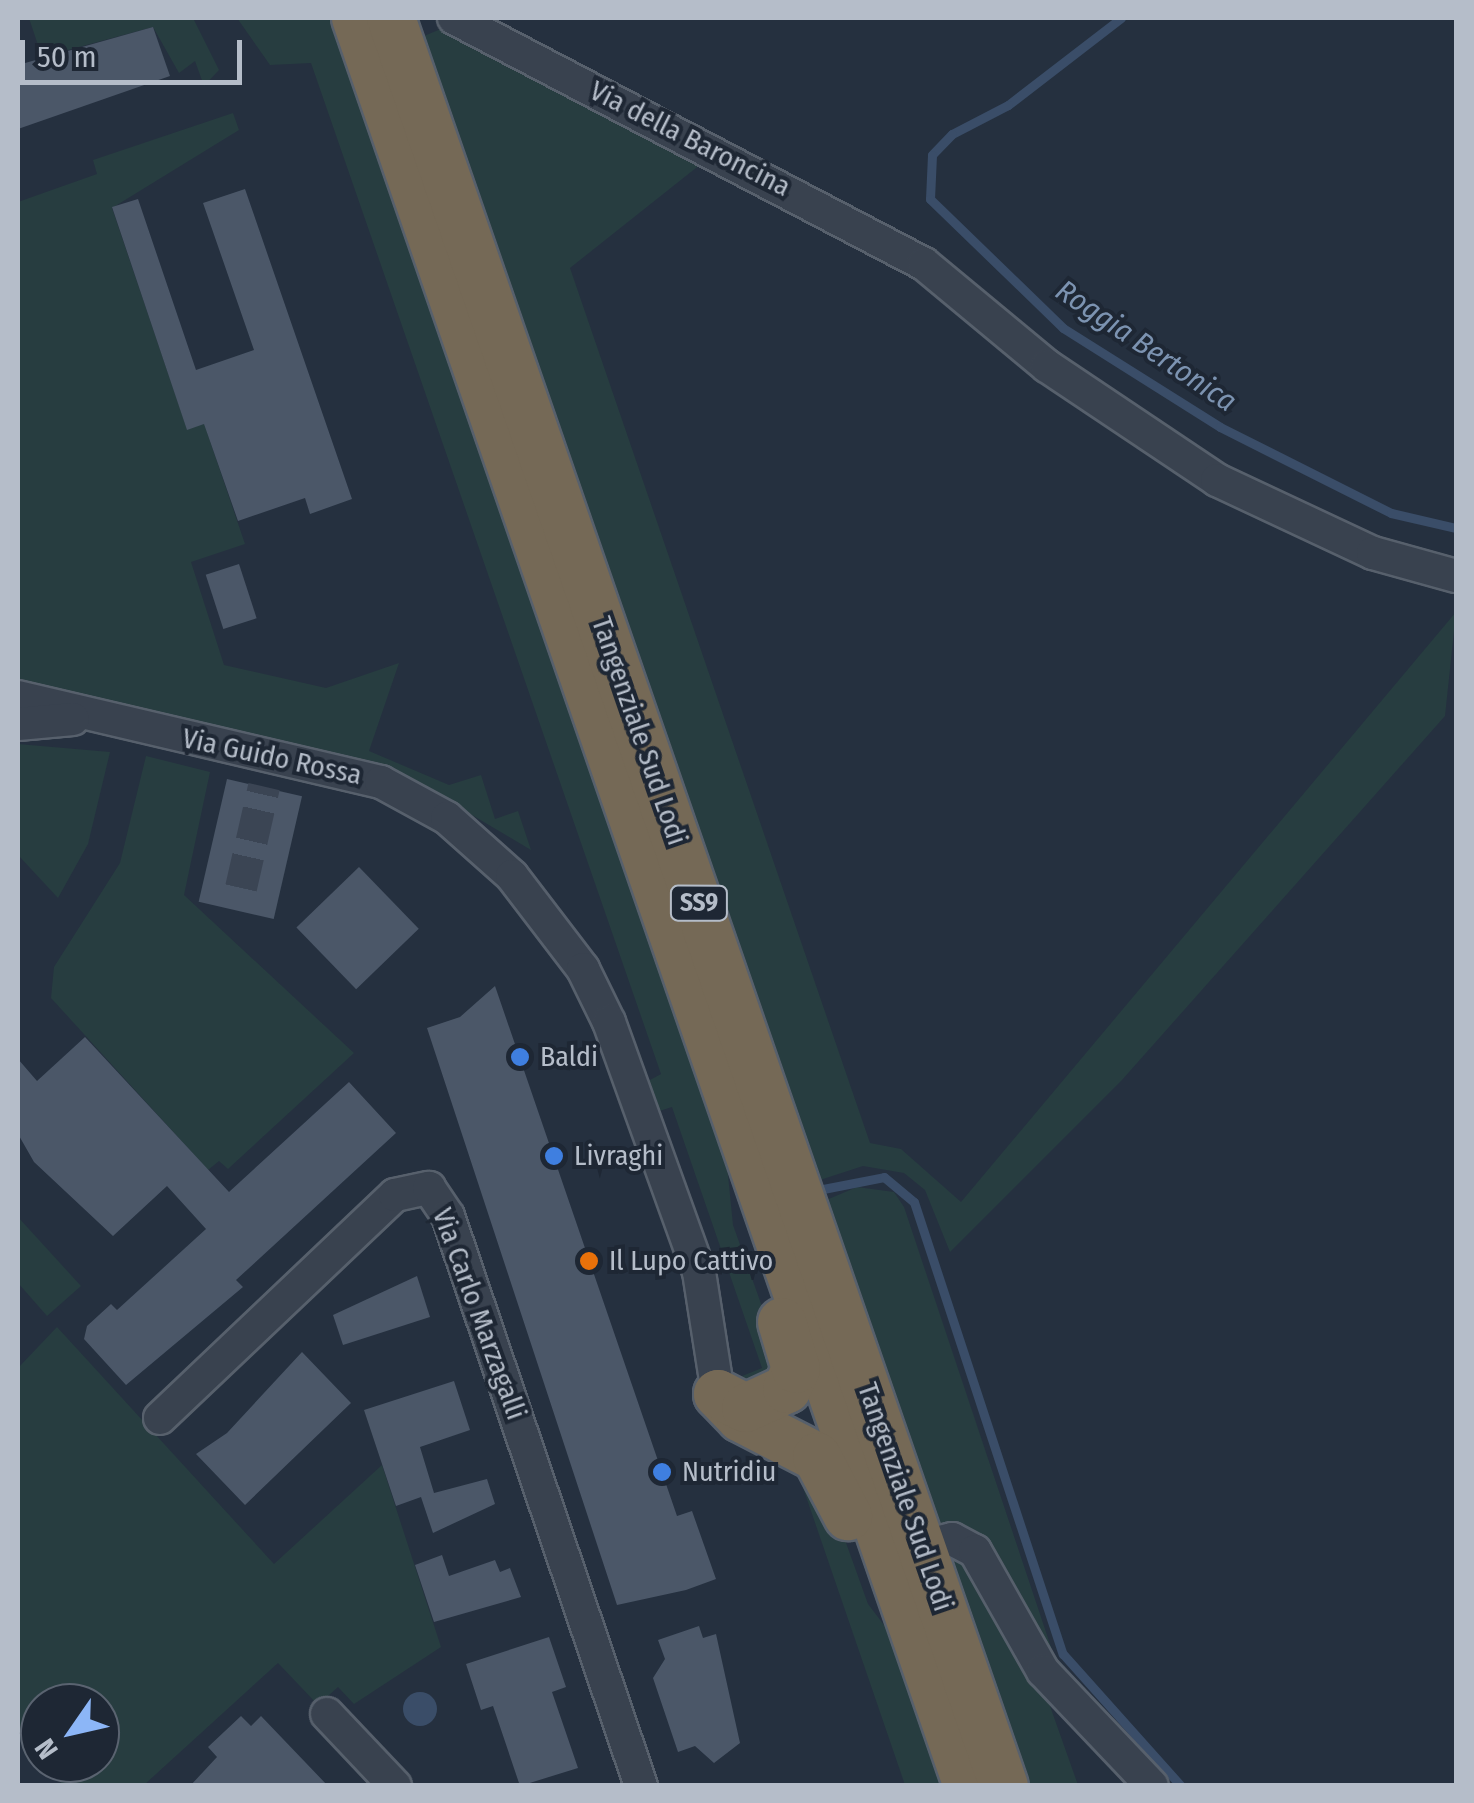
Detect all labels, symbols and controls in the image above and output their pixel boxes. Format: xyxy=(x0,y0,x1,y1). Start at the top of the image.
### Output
scale bar xyxy=(25,20,248,82)
text: 50 m xyxy=(37,39,97,75)
street label: Via della Baroncina xyxy=(584,74,796,204)
water label: Roggia Bertonica xyxy=(1049,272,1243,420)
street label: Tangenziale Sud Lodi xyxy=(584,612,694,850)
street label: Via Guido Rossa xyxy=(179,722,365,792)
road number: SS9 xyxy=(669,883,729,923)
place label: Baldi xyxy=(540,1040,598,1074)
marker: Baldi xyxy=(509,1046,531,1068)
place label: Livraghi xyxy=(574,1139,663,1173)
marker: Livraghi xyxy=(543,1145,565,1167)
street label: Via Carlo Marzagalli xyxy=(425,1204,533,1424)
place label: Il Lupo Cattivo xyxy=(609,1244,773,1278)
marker: Il Lupo Cattivo xyxy=(578,1250,600,1272)
street label: Tangenziale Sud Lodi xyxy=(850,1378,960,1616)
place label: Nutridiu xyxy=(682,1455,776,1489)
marker: Nutridiu xyxy=(651,1461,673,1483)
north arrow xyxy=(20,1683,120,1783)
text: N xyxy=(28,1733,65,1765)

